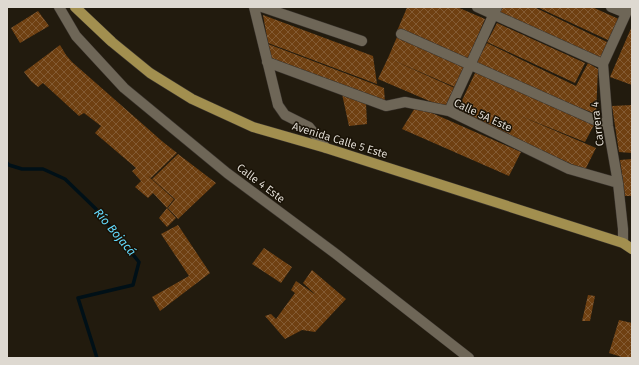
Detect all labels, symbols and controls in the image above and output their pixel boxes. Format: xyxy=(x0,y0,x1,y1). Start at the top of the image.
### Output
street label: Calle 5A Este xyxy=(452,96,514,135)
street label: Carrera 4 xyxy=(588,101,607,147)
street label: Avenida Calle 5 Este xyxy=(291,120,389,161)
street label: Calle 4 Este xyxy=(234,161,287,206)
water label: Río Bojacá xyxy=(91,206,139,259)

